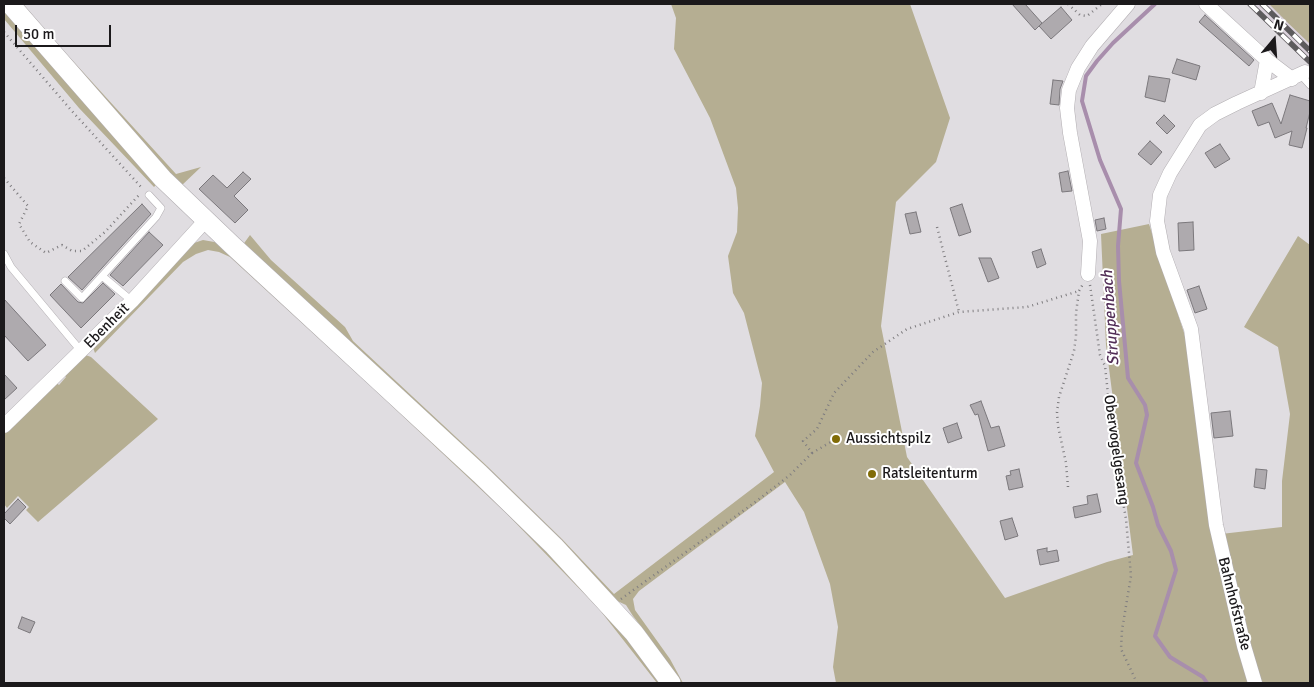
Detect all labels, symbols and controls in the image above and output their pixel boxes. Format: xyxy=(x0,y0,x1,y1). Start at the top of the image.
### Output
scale bar xyxy=(18,15,114,47)
north arrow xyxy=(1249,15,1299,65)
text: N xyxy=(1272,16,1286,35)
text: 50 m xyxy=(23,25,54,43)
water label: Struppenbach xyxy=(1098,270,1124,366)
street label: Ebenheit xyxy=(80,299,134,353)
street label: Obervogelgesang xyxy=(1099,394,1133,506)
place label: Aussichtspilz xyxy=(846,430,931,448)
marker: Aussichtspilz xyxy=(830,433,842,445)
place label: Ratsleitenturm xyxy=(882,465,978,483)
marker: Ratsleitenturm xyxy=(866,468,878,480)
street label: Bahnhofstraße xyxy=(1214,555,1254,653)

